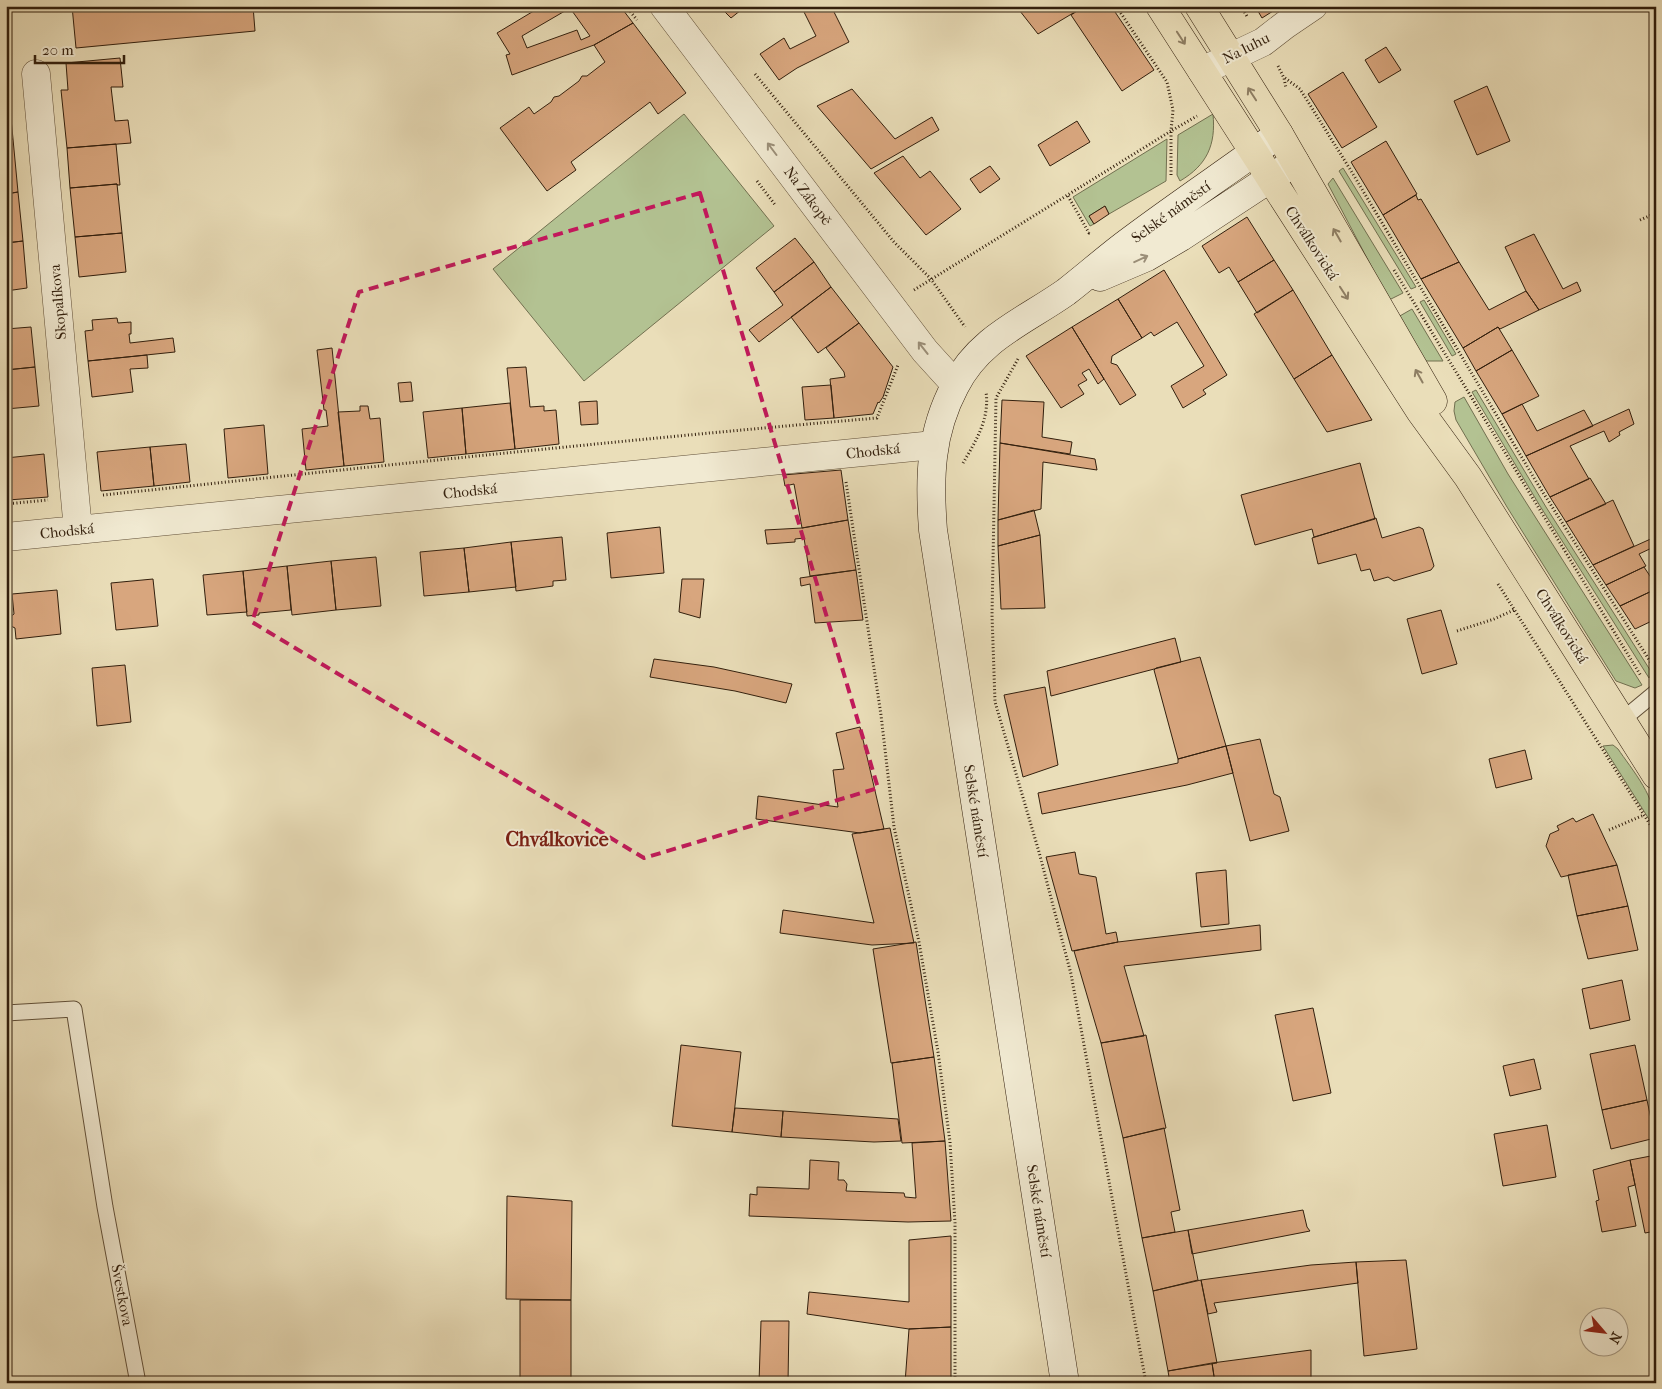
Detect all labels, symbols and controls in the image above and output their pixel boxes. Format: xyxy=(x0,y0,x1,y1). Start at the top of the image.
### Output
street label: Na luhu xyxy=(1219,28,1273,67)
one-way arrow xyxy=(1176,31,1186,45)
scale bar xyxy=(35,32,124,64)
text: 20 m xyxy=(42,41,74,59)
one-way arrow xyxy=(1247,87,1257,101)
one-way arrow xyxy=(767,142,777,156)
street label: Na Zákopě xyxy=(780,163,836,229)
street label: Selské náměstí xyxy=(1128,177,1215,247)
street label: Chválkovická xyxy=(1281,203,1343,284)
one-way arrow xyxy=(1332,229,1342,243)
one-way arrow xyxy=(1133,253,1148,263)
street label: Skopalíkova xyxy=(46,263,70,340)
one-way arrow xyxy=(1339,286,1349,300)
one-way arrow xyxy=(918,341,928,355)
one-way arrow xyxy=(1414,368,1424,383)
street label: Chodská xyxy=(845,439,902,463)
street label: Chodská xyxy=(442,479,499,503)
street label: Chodská xyxy=(39,519,96,543)
street label: Chválkovická xyxy=(1532,585,1593,668)
street label: Selské náměstí xyxy=(960,763,992,859)
district label: Chválkovice xyxy=(505,828,609,851)
street label: Selské náměstí xyxy=(1023,1163,1055,1259)
street label: Švestkova xyxy=(107,1263,137,1328)
north arrow xyxy=(1580,1306,1630,1356)
text: N xyxy=(1605,1329,1625,1347)

